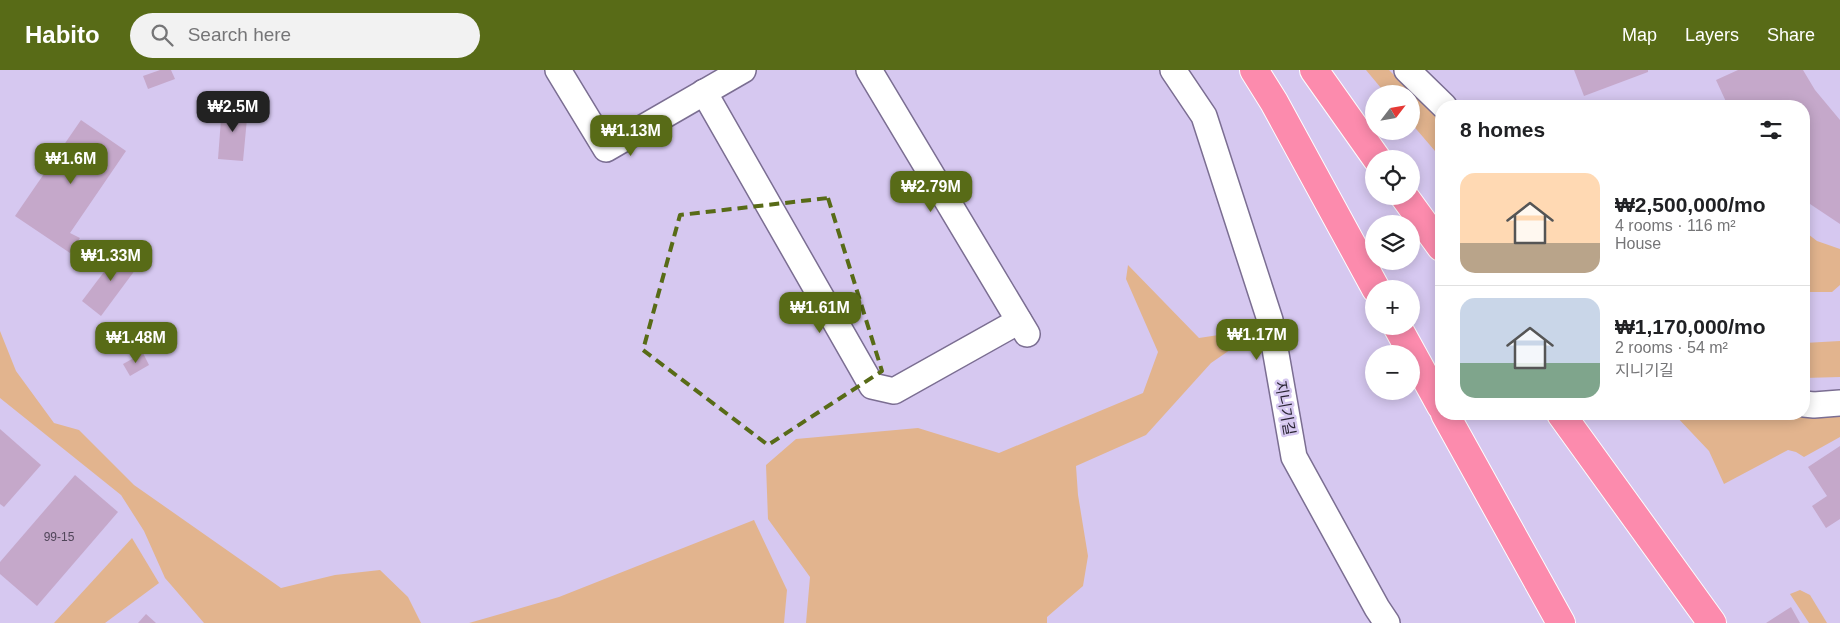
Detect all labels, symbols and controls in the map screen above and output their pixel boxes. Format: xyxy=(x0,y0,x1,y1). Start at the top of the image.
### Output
search box xyxy=(130,13,480,58)
text: Habito xyxy=(25,21,100,48)
icon: search xyxy=(148,21,176,49)
text: Search here xyxy=(188,24,291,45)
text: Map xyxy=(1622,25,1657,45)
text: Layers xyxy=(1685,25,1739,45)
text: Share xyxy=(1767,25,1815,45)
north arrow xyxy=(1365,85,1420,140)
map controls xyxy=(1365,85,1420,400)
pin: ₩2.5M xyxy=(198,90,268,133)
text: ₩2.5M xyxy=(208,98,258,115)
pin: ₩1.13M xyxy=(590,114,672,157)
icon: filters xyxy=(1757,116,1785,144)
text: 8 homes xyxy=(1460,118,1545,141)
text: ₩1.13M xyxy=(601,122,661,139)
pin: ₩1.6M xyxy=(36,142,106,185)
text: ₩1.6M xyxy=(46,150,96,167)
button: locate xyxy=(1365,150,1420,205)
pin: ₩2.79M xyxy=(890,170,972,213)
text: ₩2.79M xyxy=(901,178,961,195)
icon: home xyxy=(1500,193,1560,253)
text: ₩2,500,000/mo xyxy=(1615,193,1766,216)
button: layers xyxy=(1365,215,1420,270)
text: 4 rooms · 116 m² xyxy=(1615,217,1736,234)
text: House xyxy=(1615,235,1661,252)
pin: ₩1.33M xyxy=(70,240,152,282)
text: ₩1.33M xyxy=(81,247,141,264)
button: + xyxy=(1365,280,1420,335)
pin: ₩1.61M xyxy=(779,292,861,334)
text: ₩1.61M xyxy=(790,299,850,316)
text: ₩1,170,000/mo xyxy=(1615,315,1766,338)
pin: ₩1.17M xyxy=(1216,318,1298,361)
icon: home xyxy=(1500,318,1560,378)
pin: ₩1.48M xyxy=(95,322,177,364)
text: ₩1.17M xyxy=(1227,326,1287,343)
text: ₩1.48M xyxy=(106,329,166,346)
text: 2 rooms · 54 m² xyxy=(1615,339,1728,356)
button: − xyxy=(1365,345,1420,400)
text: 지니기길 xyxy=(1615,362,1674,379)
street label: 지니기길 xyxy=(1272,379,1299,437)
house number: 99-15 xyxy=(44,530,75,544)

